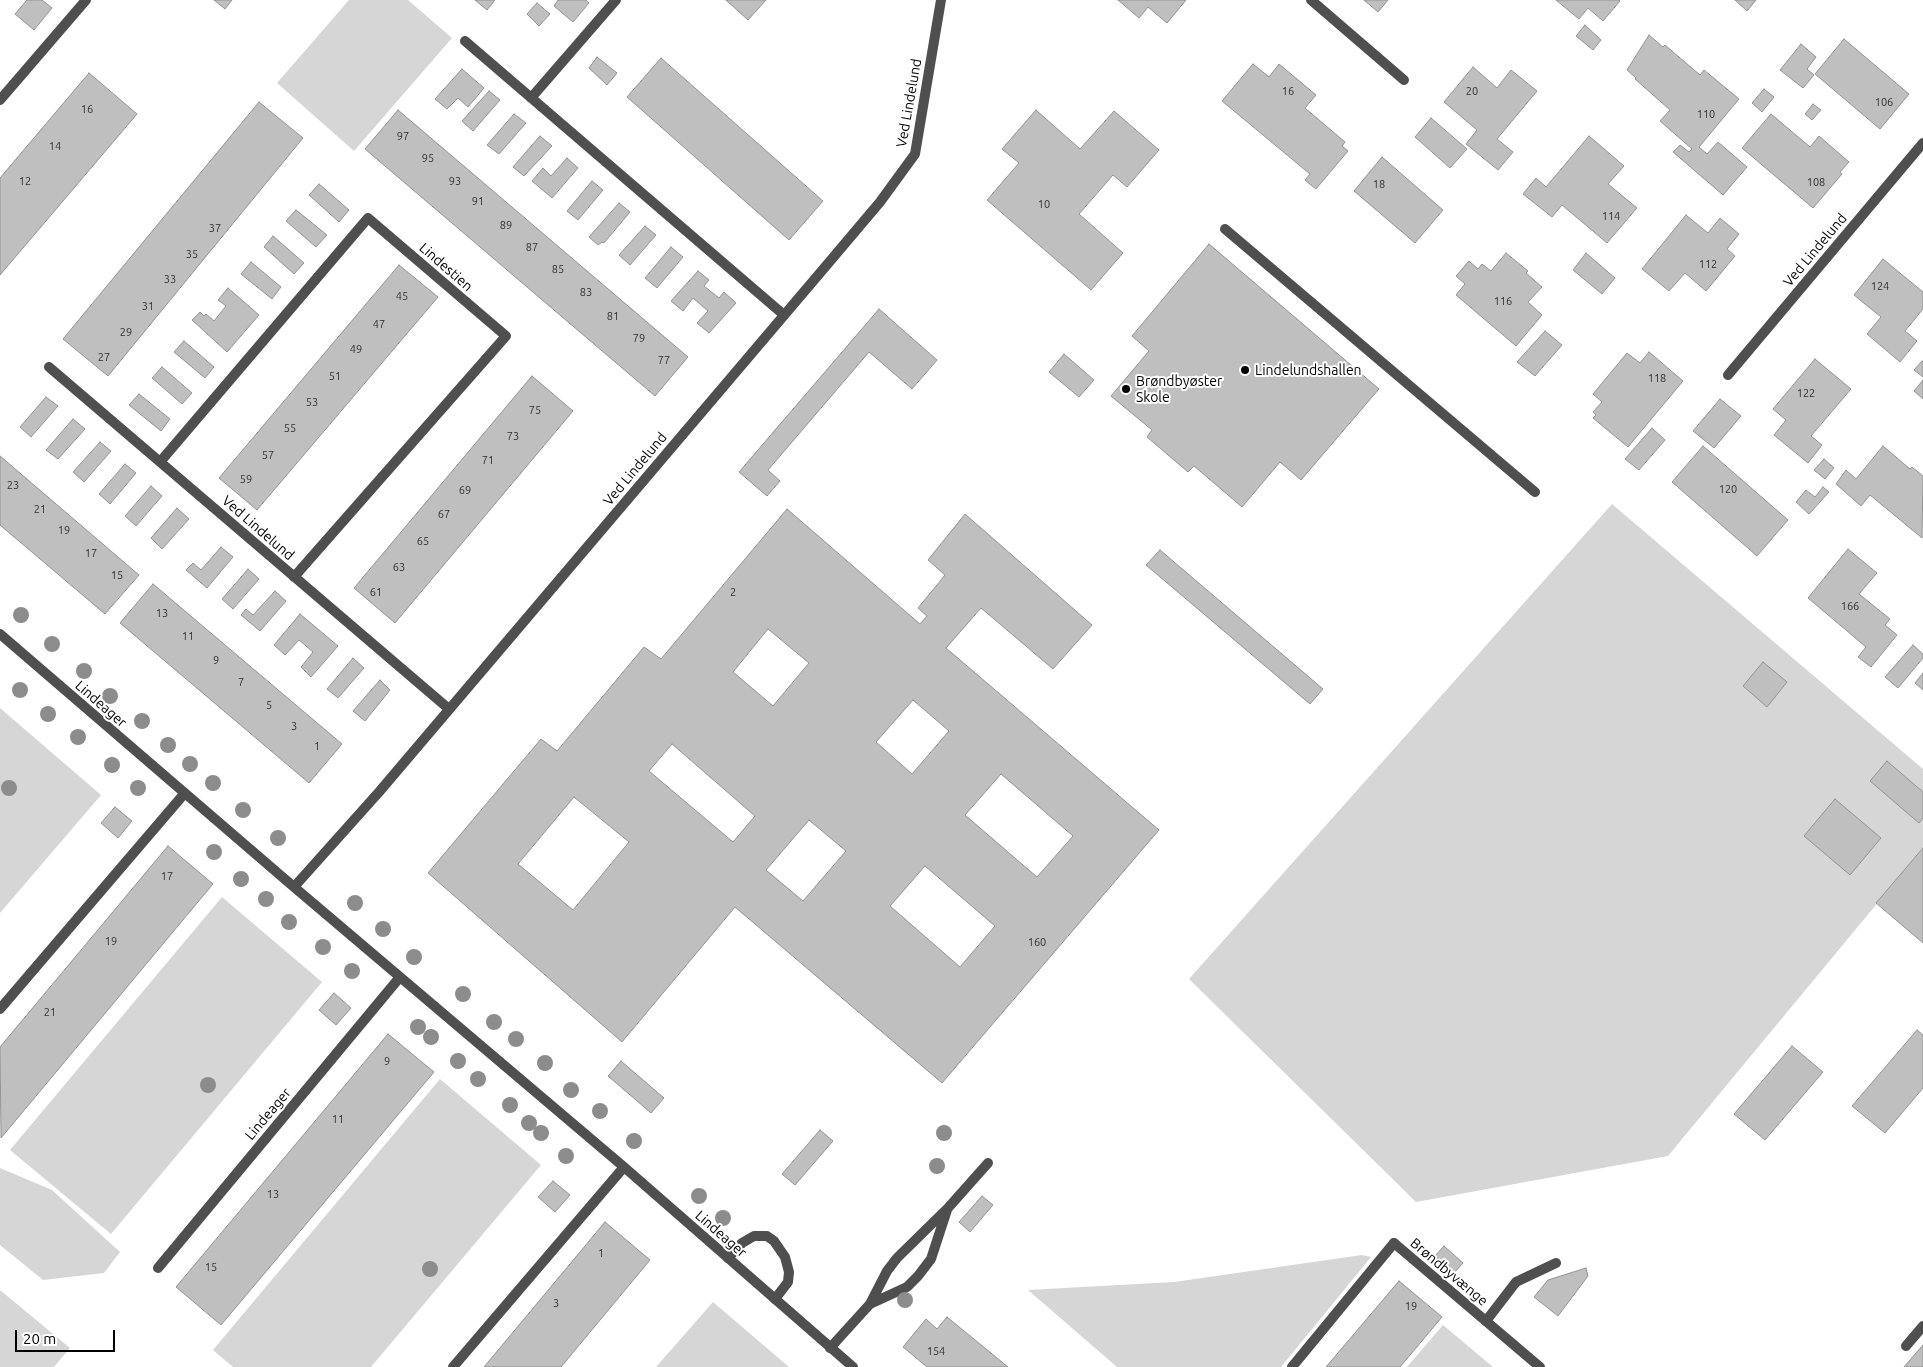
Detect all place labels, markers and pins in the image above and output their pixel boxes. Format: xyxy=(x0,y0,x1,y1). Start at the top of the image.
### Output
place label: Lindelundshallen xyxy=(1255,362,1362,378)
marker: Lindelundshallen xyxy=(1239,364,1251,376)
place label: Brøndbyøster Skole xyxy=(1136,373,1222,406)
marker: Brøndbyøster Skole xyxy=(1120,383,1132,395)

